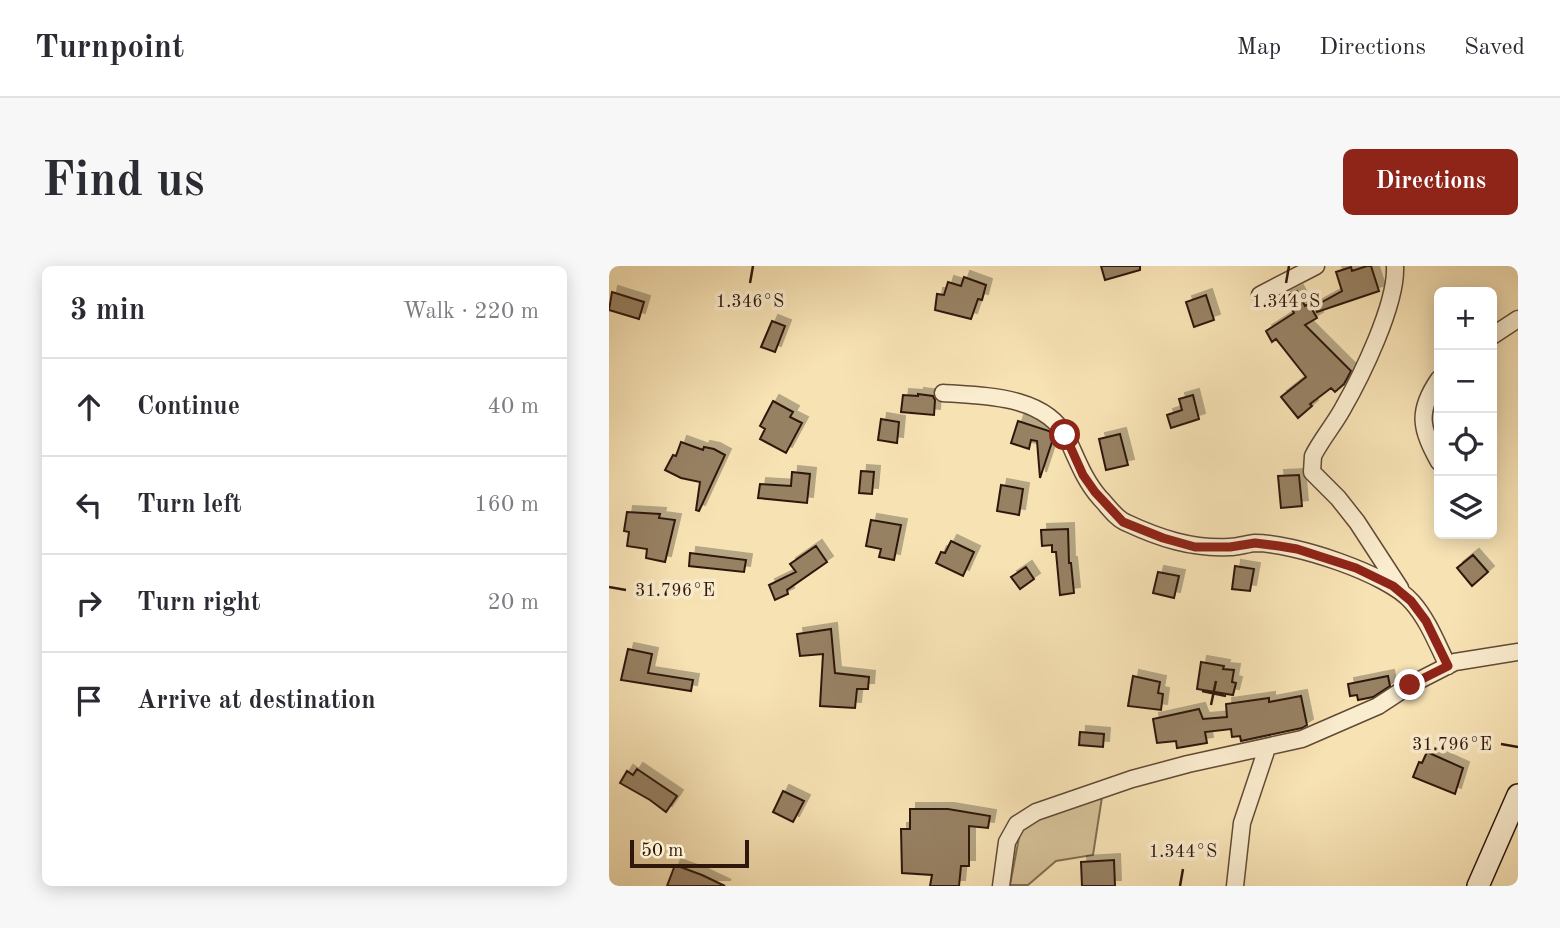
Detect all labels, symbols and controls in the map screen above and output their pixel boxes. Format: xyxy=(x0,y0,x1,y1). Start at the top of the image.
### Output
text: Turnpoint xyxy=(35,32,184,65)
text: Map xyxy=(1237,36,1281,60)
text: Directions xyxy=(1319,36,1426,60)
text: Saved xyxy=(1464,36,1525,60)
button: Directions xyxy=(1343,149,1518,215)
text: Find us xyxy=(42,158,205,207)
map controls xyxy=(1434,287,1497,539)
button: + xyxy=(1434,287,1497,350)
text: 1.346°S xyxy=(716,293,784,311)
text: 1.344°S xyxy=(1252,293,1320,311)
text: 3 min xyxy=(70,296,145,326)
text: Walk · 220 m xyxy=(403,300,539,323)
button: − xyxy=(1434,350,1497,413)
icon: ahead xyxy=(70,388,108,426)
text: Continue xyxy=(137,394,240,420)
text: 40 m xyxy=(488,395,539,418)
button: locate xyxy=(1434,413,1497,476)
route start xyxy=(1049,419,1080,450)
button: layers xyxy=(1434,476,1497,539)
icon: left xyxy=(70,486,108,524)
text: Turn left xyxy=(137,492,242,518)
text: 160 m xyxy=(474,493,539,516)
text: 31.796°E xyxy=(635,582,715,600)
icon: right xyxy=(70,584,108,622)
text: Turn right xyxy=(137,590,260,616)
text: 20 m xyxy=(488,591,539,614)
route end xyxy=(1394,669,1425,700)
icon: arrive xyxy=(70,682,108,720)
text: Arrive at destination xyxy=(137,688,376,714)
text: 31.796°E xyxy=(1412,736,1492,754)
scale bar xyxy=(630,837,749,869)
text: 50 m xyxy=(641,842,683,861)
text: 1.344°S xyxy=(1149,843,1217,861)

